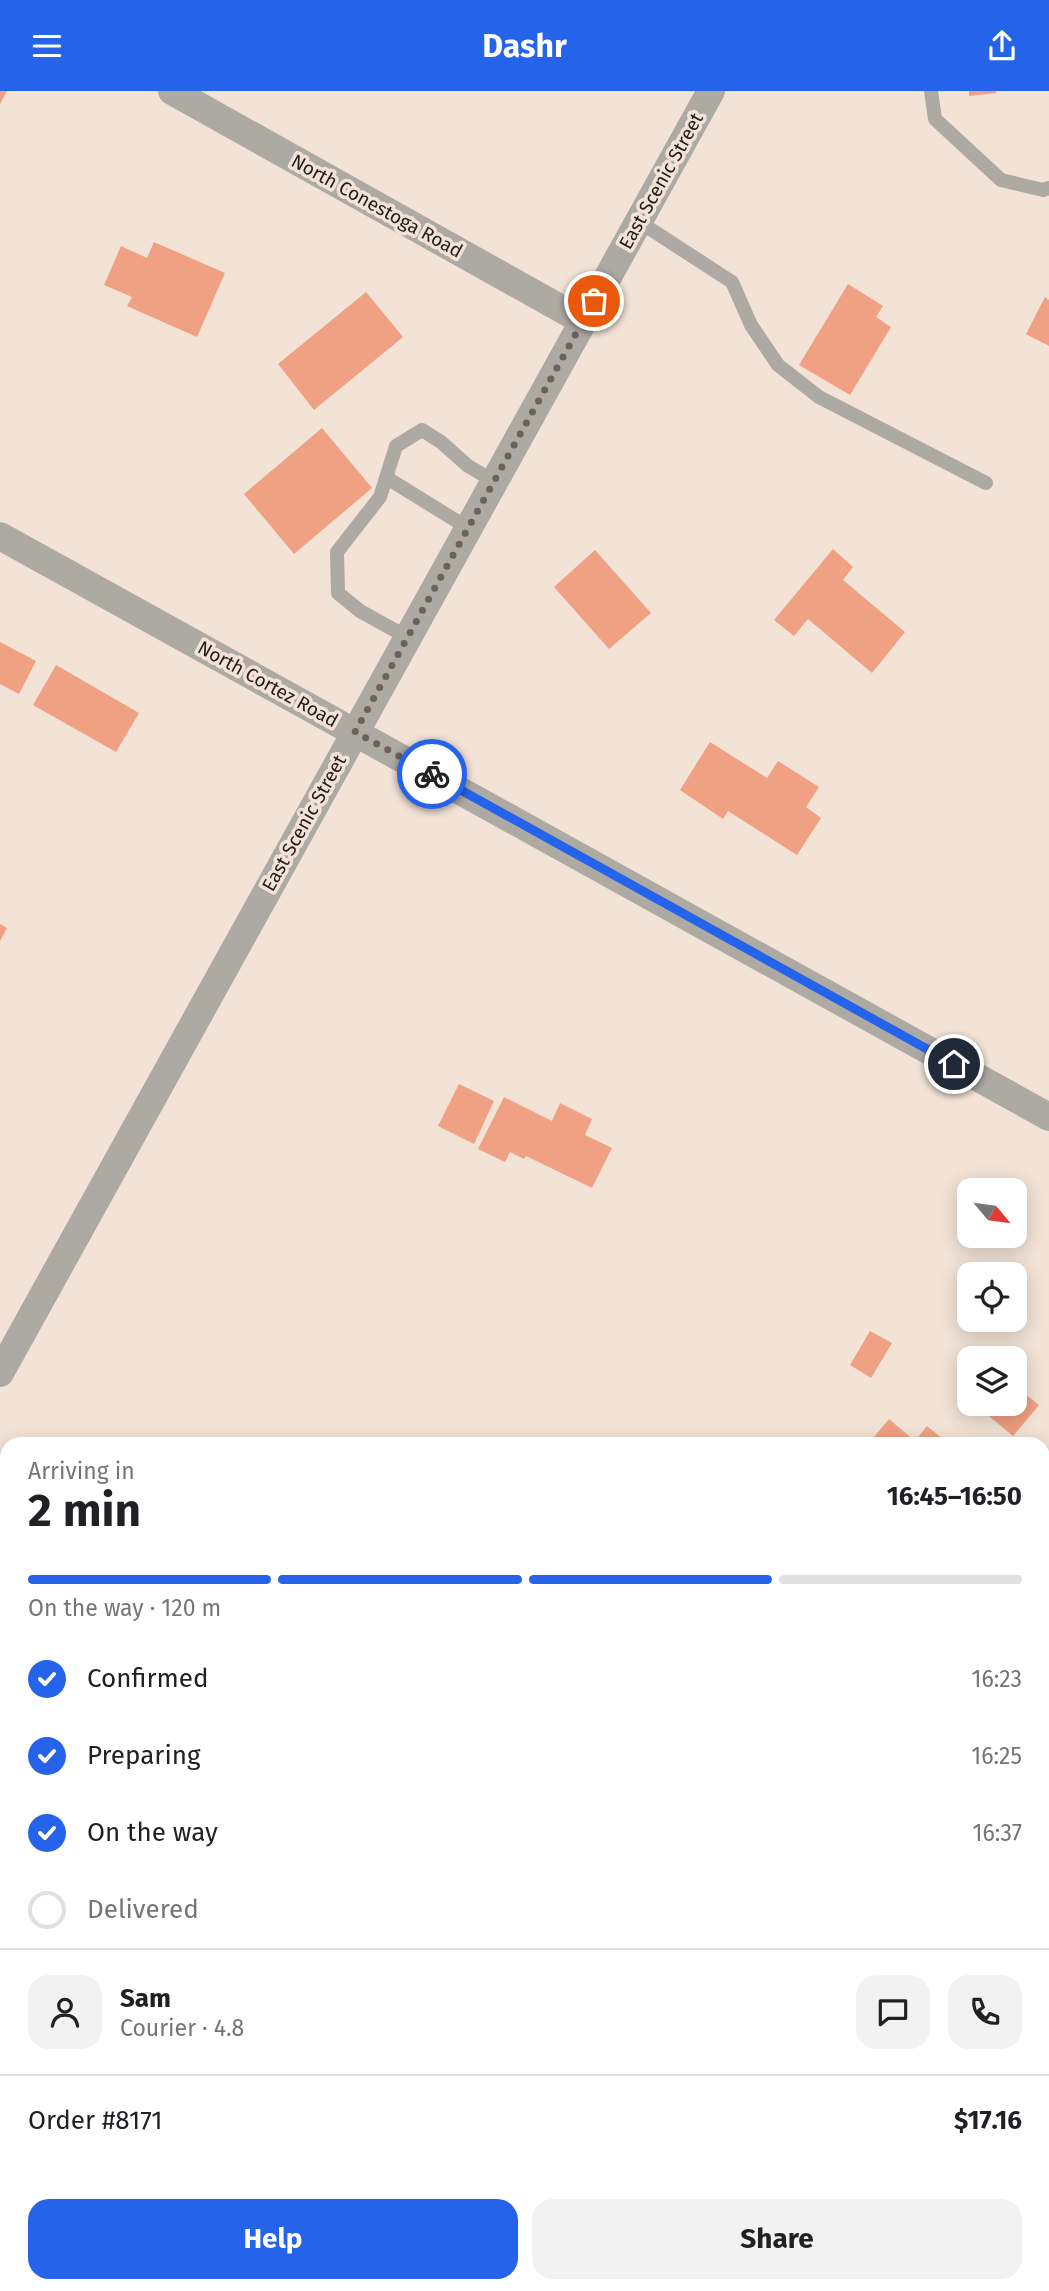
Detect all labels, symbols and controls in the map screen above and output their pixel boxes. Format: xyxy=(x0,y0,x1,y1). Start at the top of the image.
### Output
icon: menu xyxy=(28,27,66,65)
text: Dashr xyxy=(482,27,567,65)
icon: share xyxy=(983,27,1021,65)
street label: East Scenic Street xyxy=(614,109,708,253)
street label: North Conestoga Road xyxy=(287,149,467,263)
pin xyxy=(564,271,624,331)
icon: bag xyxy=(575,282,613,320)
street label: North Cortez Road xyxy=(194,636,342,732)
courier xyxy=(397,739,467,809)
street label: East Scenic Street xyxy=(257,751,351,895)
icon: bike xyxy=(413,755,451,793)
pin xyxy=(924,1034,984,1094)
icon: home xyxy=(935,1045,973,1083)
north arrow xyxy=(957,1178,1027,1248)
map controls xyxy=(957,1178,1027,1416)
button: locate xyxy=(957,1262,1027,1332)
button: layers xyxy=(957,1346,1027,1416)
text: Arriving in xyxy=(28,1457,135,1485)
text: 16:45–16:50 xyxy=(887,1481,1022,1512)
text: 2 min xyxy=(28,1483,141,1538)
text: On the way · 120 m xyxy=(28,1594,221,1622)
icon: check xyxy=(28,1660,66,1698)
text: Confirmed xyxy=(87,1663,208,1694)
text: 16:23 xyxy=(972,1665,1022,1693)
icon: check xyxy=(28,1737,66,1775)
text: Preparing xyxy=(87,1740,200,1771)
text: 16:25 xyxy=(971,1742,1022,1770)
icon: check xyxy=(28,1814,66,1852)
text: On the way xyxy=(87,1817,218,1848)
text: 16:37 xyxy=(972,1819,1022,1847)
text: Delivered xyxy=(87,1894,199,1925)
button: person xyxy=(28,1975,102,2049)
button: chat xyxy=(856,1975,930,2049)
button: phone xyxy=(948,1975,1022,2049)
text: Sam xyxy=(120,1983,171,2014)
text: Courier · 4.8 xyxy=(120,2014,244,2042)
text: Order #8171 xyxy=(28,2105,163,2136)
text: $17.16 xyxy=(954,2105,1022,2136)
button: Help xyxy=(28,2199,518,2279)
button: Share xyxy=(532,2199,1022,2279)

